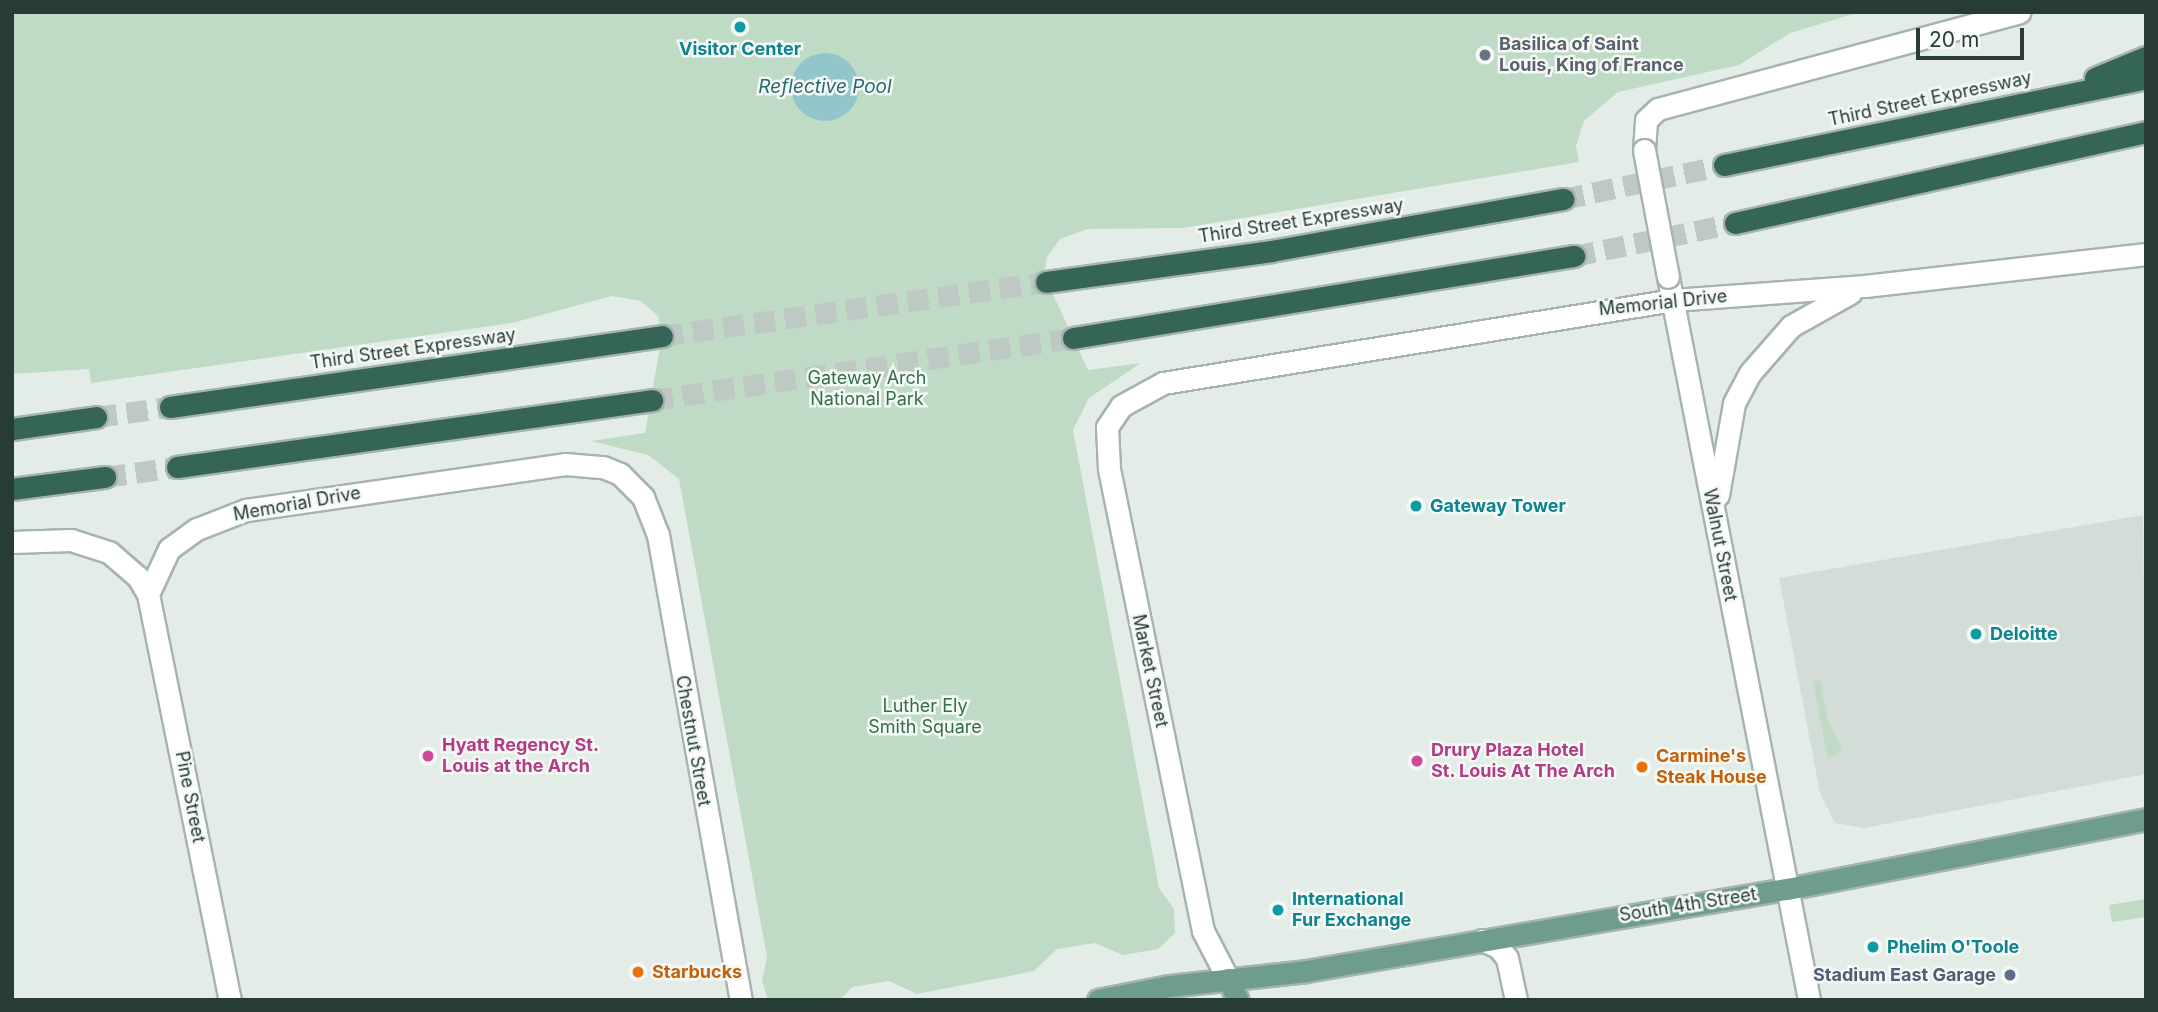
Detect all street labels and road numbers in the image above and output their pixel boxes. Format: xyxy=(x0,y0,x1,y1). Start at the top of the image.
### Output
street label: Third Street Expressway xyxy=(1826,67,2034,131)
street label: Third Street Expressway xyxy=(1197,194,1405,248)
street label: Memorial Drive xyxy=(1598,286,1728,320)
street label: Third Street Expressway xyxy=(309,324,517,374)
street label: Memorial Drive xyxy=(232,482,362,526)
street label: Walnut Street xyxy=(1698,487,1742,603)
street label: Market Street xyxy=(1127,612,1173,730)
street label: Chestnut Street xyxy=(671,674,715,808)
street label: Pine Street xyxy=(171,749,209,845)
street label: South 4th Street xyxy=(1618,883,1758,927)

